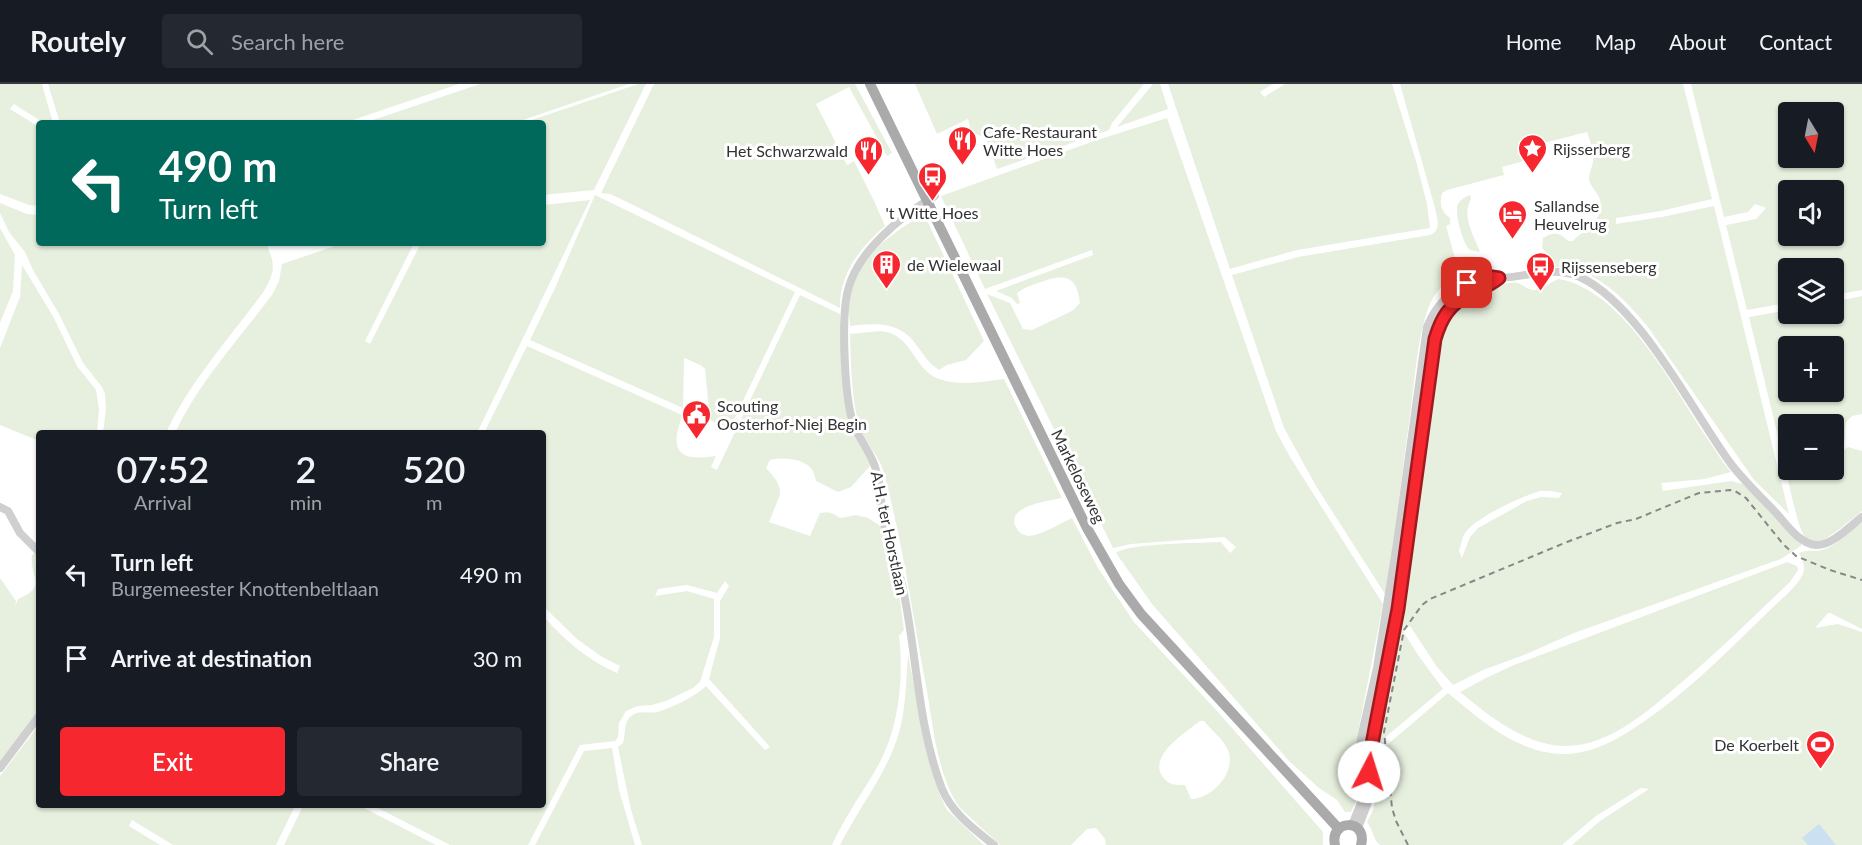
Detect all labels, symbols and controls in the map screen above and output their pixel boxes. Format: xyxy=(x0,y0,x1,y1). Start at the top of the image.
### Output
search box xyxy=(162,14,582,68)
text: Routely xyxy=(30,24,126,58)
icon: search xyxy=(183,25,216,58)
text: Search here xyxy=(231,28,344,55)
text: Home xyxy=(1506,29,1562,54)
text: Map xyxy=(1595,29,1636,54)
text: About xyxy=(1669,29,1726,54)
text: Contact xyxy=(1759,29,1832,54)
north arrow xyxy=(1778,102,1844,168)
map controls xyxy=(1778,102,1844,480)
place label: Cafe-Restaurant Witte Hoes xyxy=(983,122,1097,159)
restaurant icon: Cafe-Restaurant Witte Hoes xyxy=(946,124,978,166)
place icon: Rijsserberg xyxy=(1516,132,1548,174)
restaurant icon: Het Schwarzwald xyxy=(853,134,885,176)
place label: Rijsserberg xyxy=(1553,139,1630,158)
text: 490 m xyxy=(159,141,277,191)
place label: Het Schwarzwald xyxy=(726,141,848,160)
icon: left xyxy=(60,144,138,222)
bus stop icon: 't Witte Hoes xyxy=(916,160,948,202)
button: sound xyxy=(1778,180,1844,246)
text: Turn left xyxy=(159,192,258,225)
place label: Sallandse Heuvelrug xyxy=(1534,196,1607,233)
hotel icon: Sallandse Heuvelrug xyxy=(1497,198,1529,240)
place label: 't Witte Hoes xyxy=(885,203,979,222)
building icon: de Wielewaal xyxy=(870,248,902,290)
bus stop icon: Rijssenseberg xyxy=(1524,250,1556,292)
place label: de Wielewaal xyxy=(907,255,1001,274)
pin xyxy=(1441,257,1492,308)
place label: Rijssenseberg xyxy=(1561,257,1657,276)
button: layers xyxy=(1778,258,1844,324)
icon: arrive xyxy=(1450,266,1483,299)
button: + xyxy=(1778,336,1844,402)
place label: Scouting Oosterhof-Niej Begin xyxy=(717,396,867,433)
public building icon: Scouting Oosterhof-Niej Begin xyxy=(680,398,712,440)
button: − xyxy=(1778,414,1844,480)
street label: Markeloseweg xyxy=(1048,426,1110,526)
text: 07:52 xyxy=(117,447,209,491)
text: 2 xyxy=(296,447,316,491)
text: 520 xyxy=(403,447,465,491)
street label: A.H. ter Horstlaan xyxy=(868,469,912,597)
text: Arrival xyxy=(134,490,192,514)
text: min xyxy=(290,490,322,514)
text: m xyxy=(426,490,442,514)
text: Turn left xyxy=(111,549,193,576)
icon: left xyxy=(60,558,93,591)
text: 490 m xyxy=(460,561,522,588)
text: Burgemeester Knottenbeltlaan xyxy=(111,576,379,600)
icon: arrive xyxy=(60,642,93,675)
text: Arrive at destination xyxy=(111,645,312,672)
text: 30 m xyxy=(473,645,522,672)
button: Exit xyxy=(60,727,285,796)
button: Share xyxy=(297,727,522,796)
sports icon: De Koerbelt xyxy=(1804,728,1836,770)
place label: De Koerbelt xyxy=(1714,735,1799,754)
position arrow xyxy=(1337,740,1401,804)

